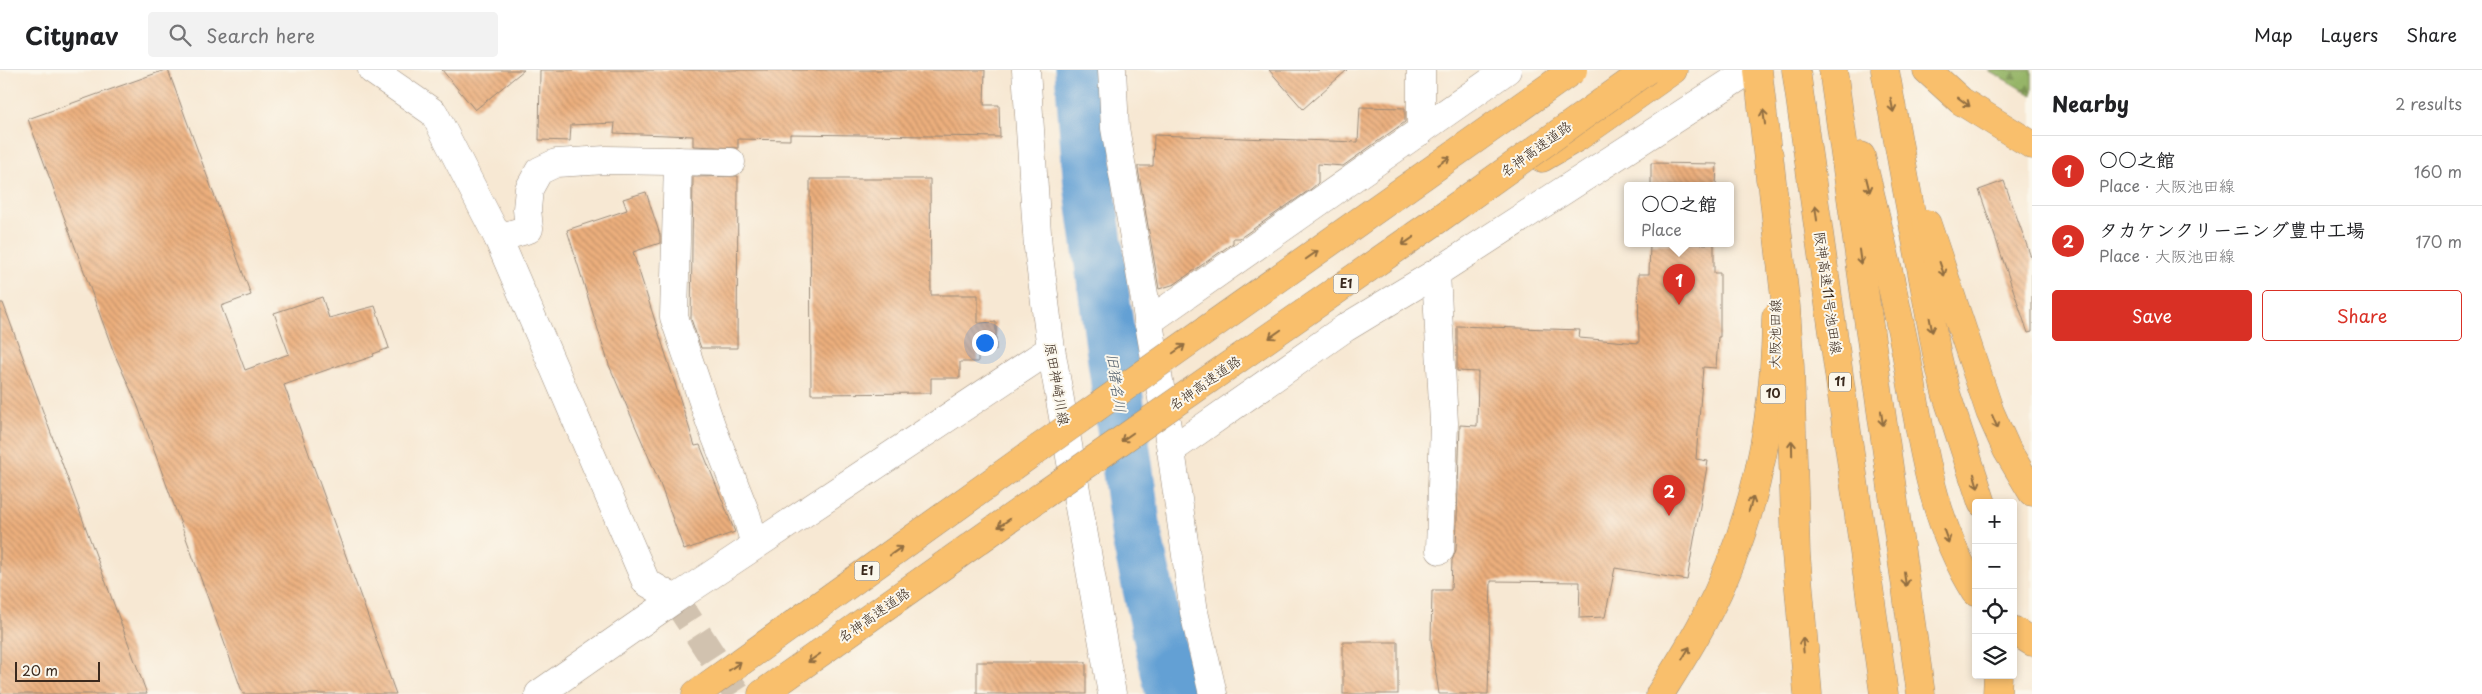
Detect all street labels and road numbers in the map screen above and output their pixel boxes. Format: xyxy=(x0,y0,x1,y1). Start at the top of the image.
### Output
street label: 名神高速道路 xyxy=(1496,115,1576,182)
street label: 阪神高速11号池田線 xyxy=(1809,230,1848,356)
road number: E1 xyxy=(1334,274,1358,293)
street label: 大阪池田線 xyxy=(1763,299,1786,369)
street label: 原田神崎川線 xyxy=(1040,341,1075,427)
street label: 名神高速道路 xyxy=(1164,350,1245,415)
road number: 11 xyxy=(1829,372,1851,392)
road number: 10 xyxy=(1760,384,1786,404)
road number: E1 xyxy=(854,562,880,581)
street label: 名神高速道路 xyxy=(833,582,914,647)

